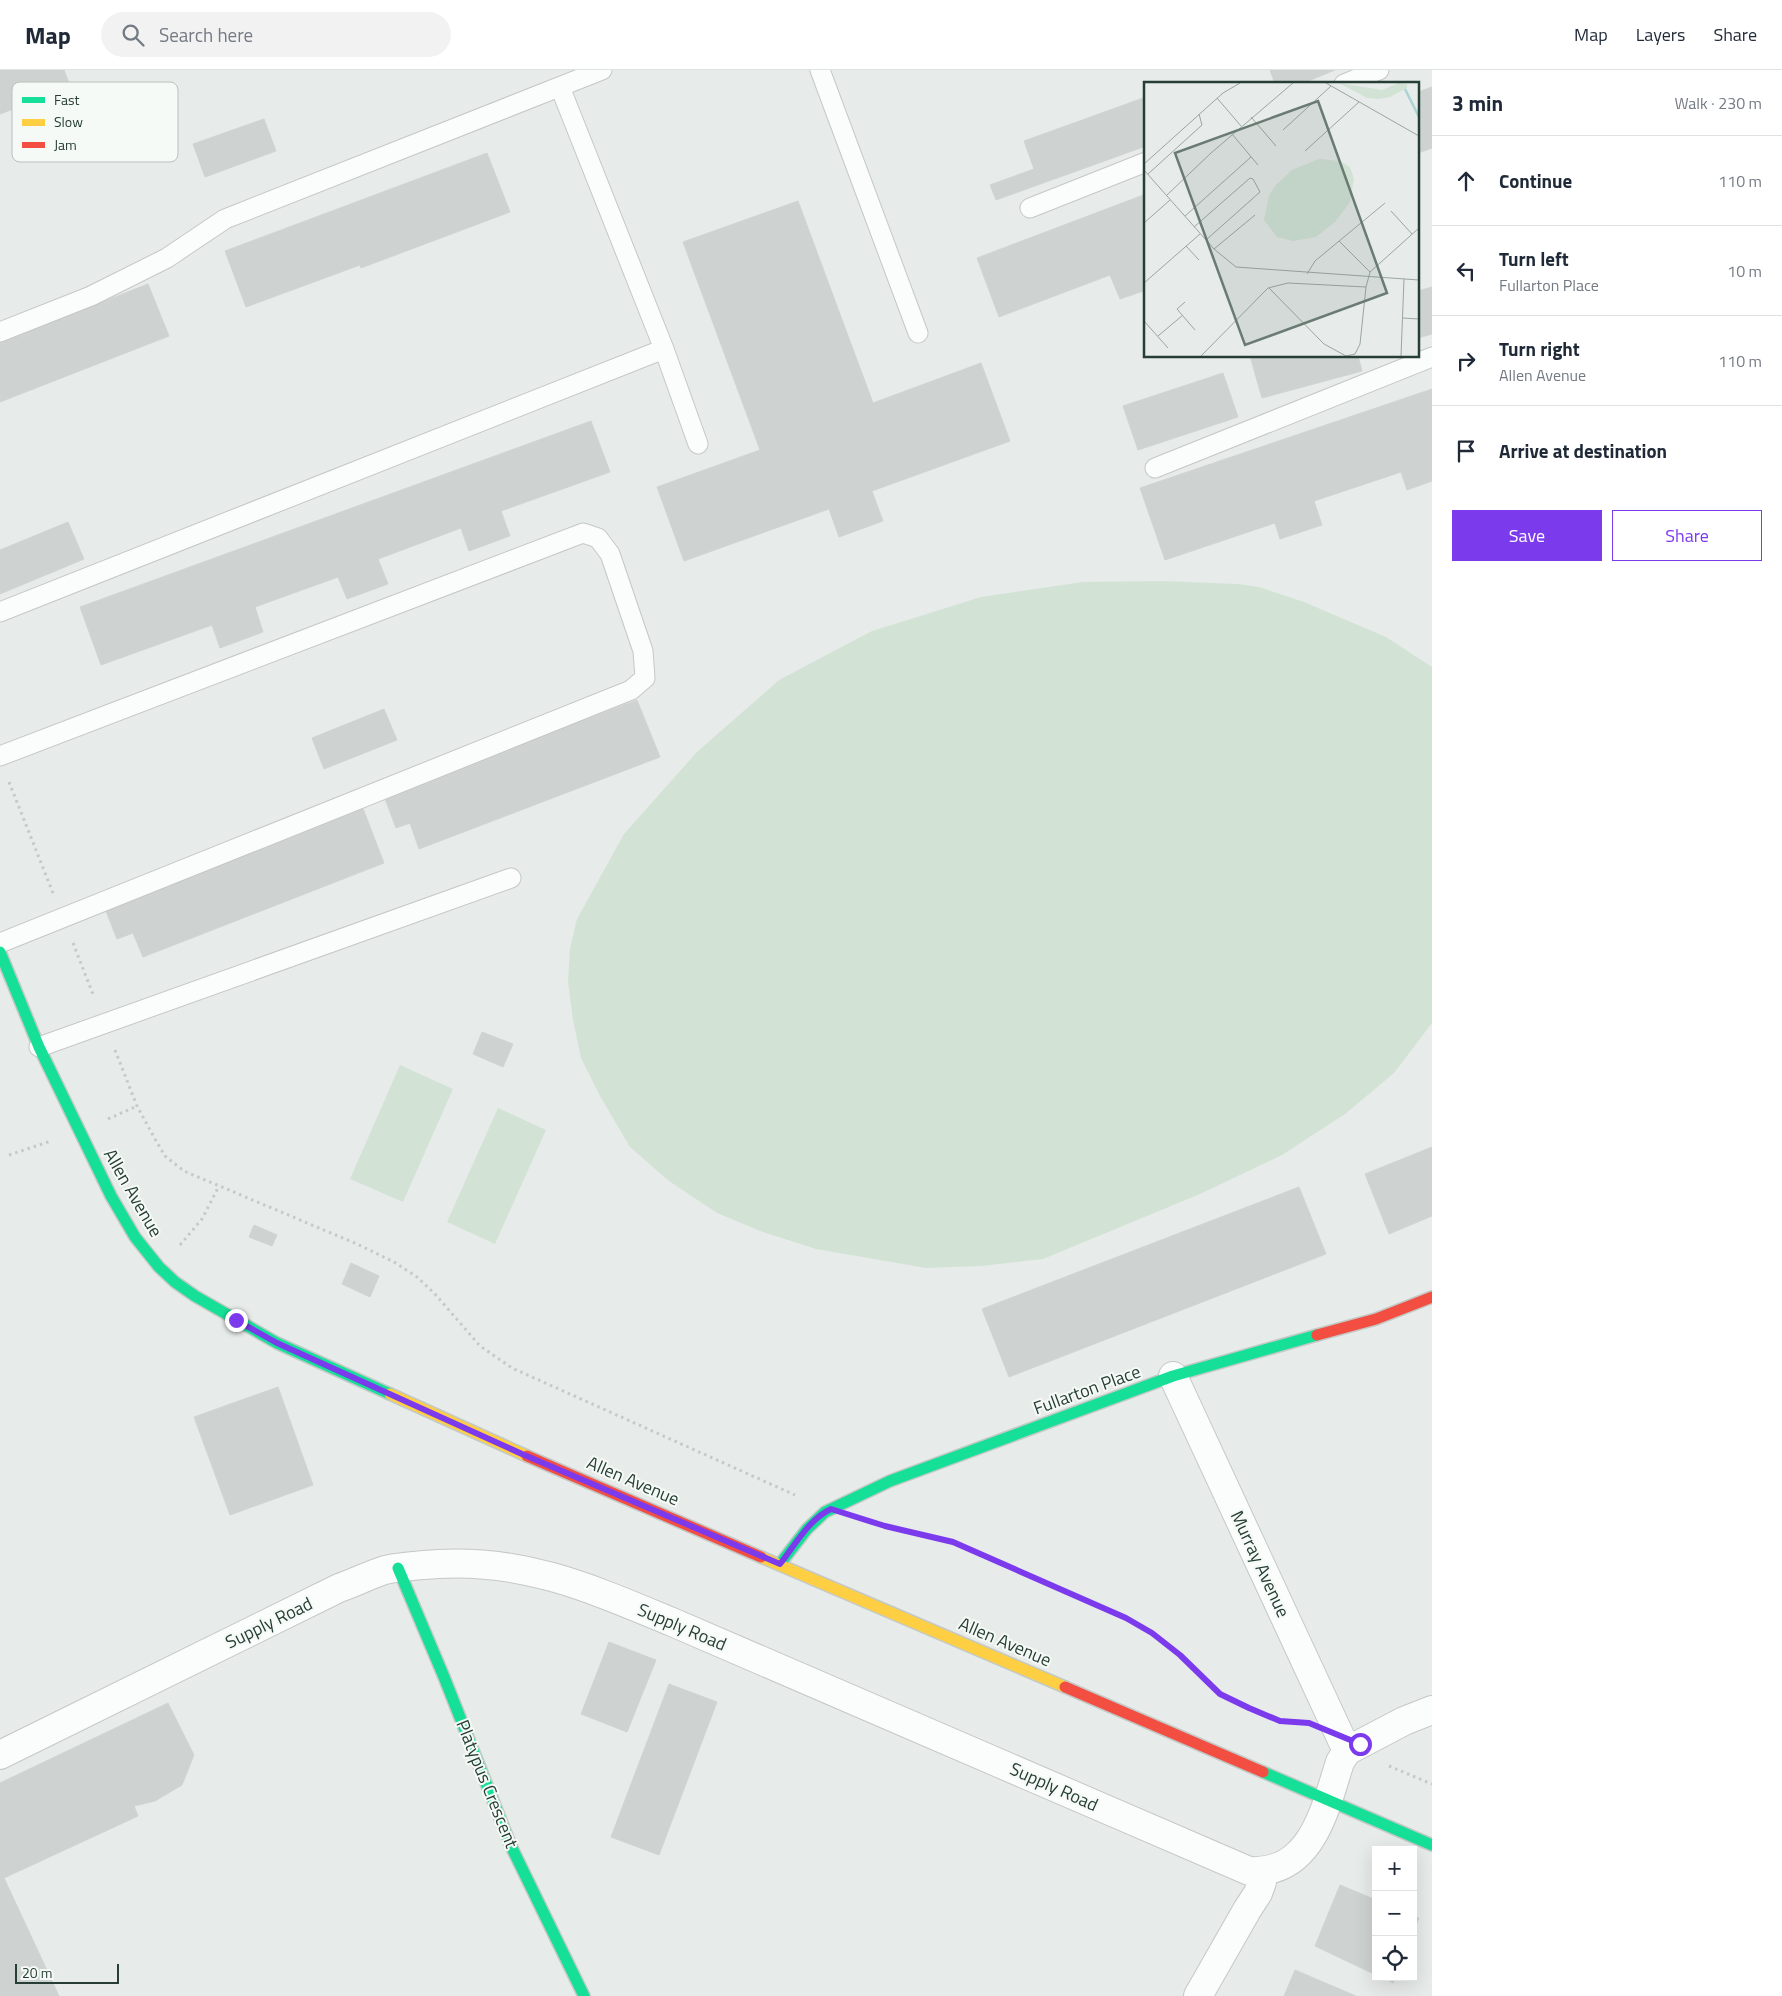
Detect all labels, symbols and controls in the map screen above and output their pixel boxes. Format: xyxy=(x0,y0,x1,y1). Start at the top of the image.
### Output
search box xyxy=(101,12,451,57)
text: Map xyxy=(25,17,71,53)
text: Search here xyxy=(159,20,253,49)
icon: search xyxy=(119,21,147,49)
text: Map xyxy=(1574,21,1608,48)
text: Layers xyxy=(1636,21,1685,48)
text: Share xyxy=(1713,21,1757,48)
legend xyxy=(12,82,178,162)
inset map xyxy=(1144,82,1420,358)
text: 3 min xyxy=(1452,87,1503,119)
text: Fast xyxy=(54,89,79,110)
text: Walk · 230 m xyxy=(1674,91,1762,115)
text: Slow xyxy=(54,111,83,132)
text: Jam xyxy=(54,134,77,155)
text: Continue xyxy=(1499,166,1572,195)
icon: ahead xyxy=(1452,167,1480,195)
text: 110 m xyxy=(1718,169,1762,193)
text: Turn left xyxy=(1499,244,1569,273)
icon: left xyxy=(1452,257,1480,285)
text: 10 m xyxy=(1727,259,1762,283)
text: Fullarton Place xyxy=(1499,273,1599,297)
text: Turn right xyxy=(1499,334,1580,363)
icon: right xyxy=(1452,347,1480,375)
text: 110 m xyxy=(1718,349,1762,373)
text: Allen Avenue xyxy=(1499,363,1586,387)
text: Arrive at destination xyxy=(1499,436,1667,465)
icon: arrive xyxy=(1452,437,1480,465)
button: Save xyxy=(1452,510,1602,561)
button: Share xyxy=(1612,510,1762,561)
street label: Allen Avenue xyxy=(97,1144,170,1242)
route end xyxy=(225,1309,248,1332)
street label: Fullarton Place xyxy=(1029,1358,1144,1421)
street label: Allen Avenue xyxy=(583,1449,684,1512)
street label: Murray Avenue xyxy=(1224,1506,1297,1622)
street label: Supply Road xyxy=(221,1590,317,1655)
street label: Supply Road xyxy=(634,1596,731,1657)
street label: Allen Avenue xyxy=(955,1610,1056,1673)
street label: Platypus Crescent xyxy=(449,1716,526,1853)
route start xyxy=(1349,1733,1372,1756)
street label: Supply Road xyxy=(1006,1755,1103,1818)
map controls xyxy=(1372,1846,1417,1981)
button: + xyxy=(1372,1846,1417,1891)
button: − xyxy=(1372,1891,1417,1936)
button: locate xyxy=(1372,1936,1417,1981)
scale bar xyxy=(15,1961,119,1984)
text: 20 m xyxy=(22,1962,52,1983)

